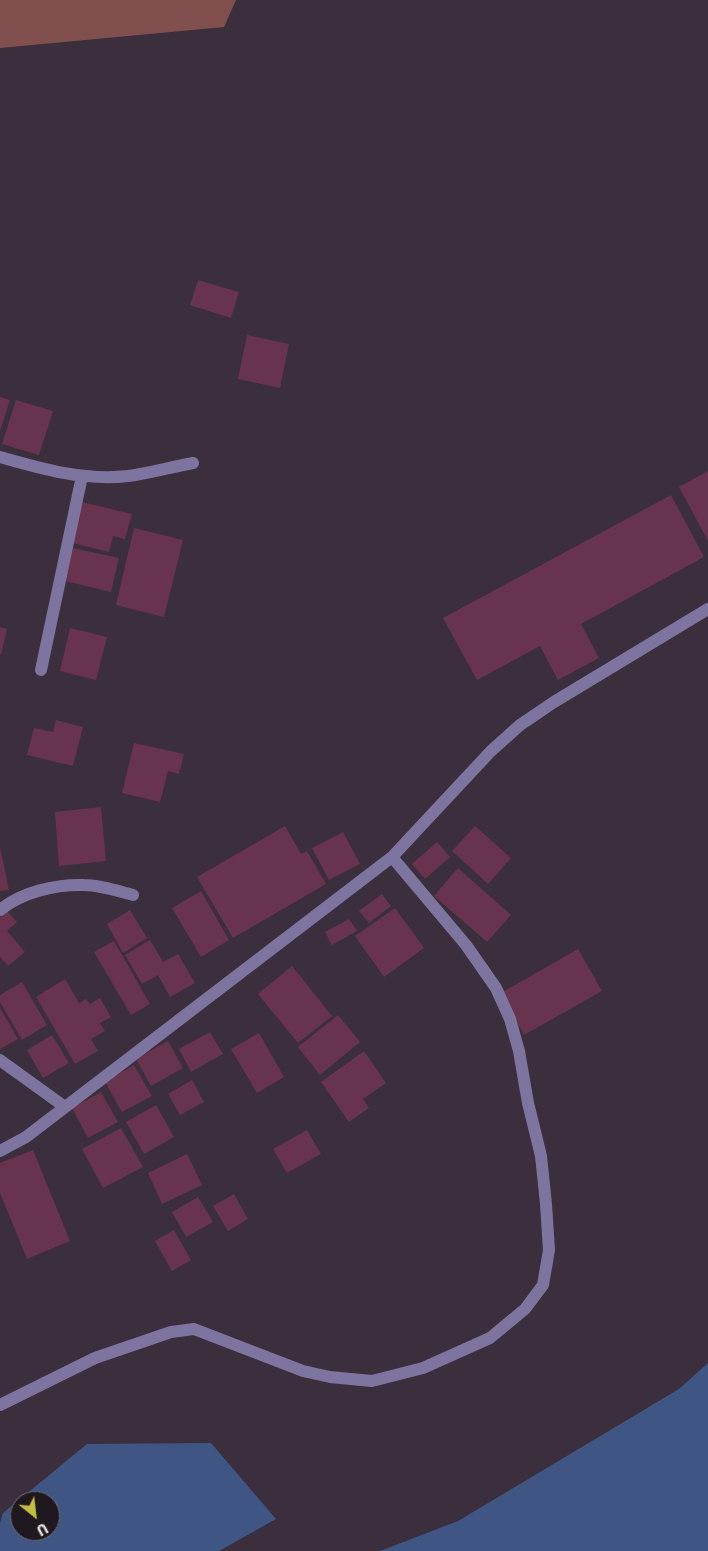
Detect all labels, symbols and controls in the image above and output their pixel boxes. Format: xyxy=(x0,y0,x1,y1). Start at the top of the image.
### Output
north arrow xyxy=(10,1491,60,1541)
text: U xyxy=(33,1519,51,1539)

